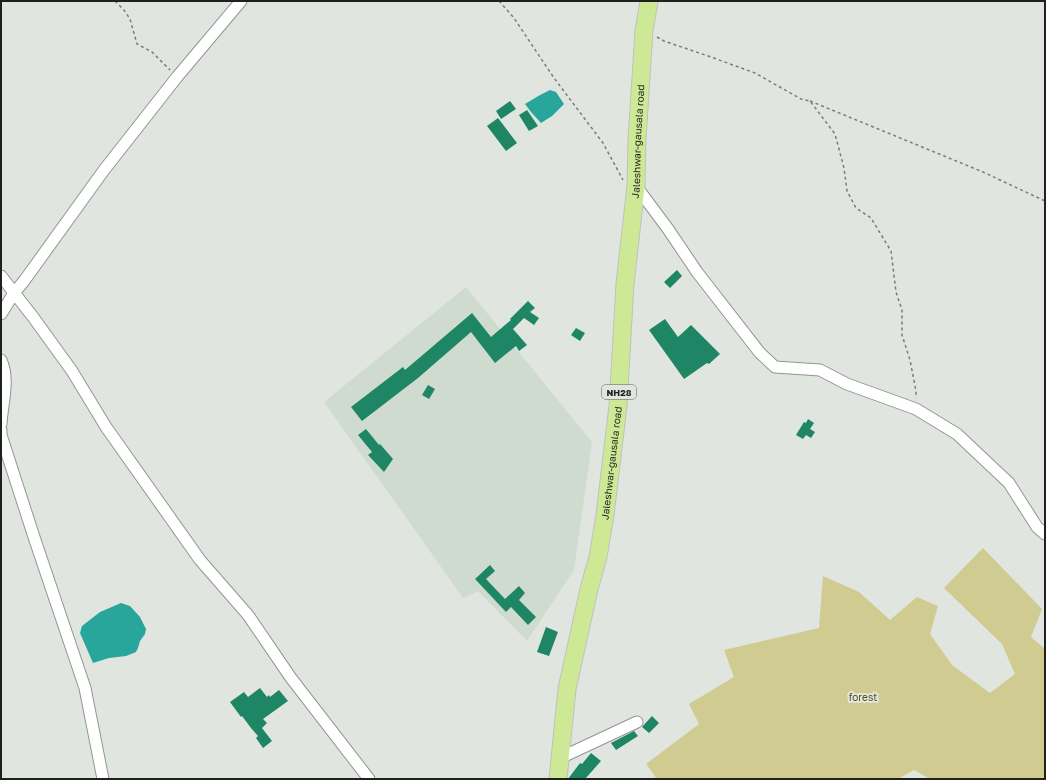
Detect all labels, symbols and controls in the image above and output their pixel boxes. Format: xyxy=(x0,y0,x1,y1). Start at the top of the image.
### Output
street label: Jaleshwar-gausala road xyxy=(629,84,647,199)
road number: NH28 xyxy=(602,385,636,399)
street label: Jaleshwar-gausala road xyxy=(598,406,624,521)
park label: forest xyxy=(849,691,877,703)

